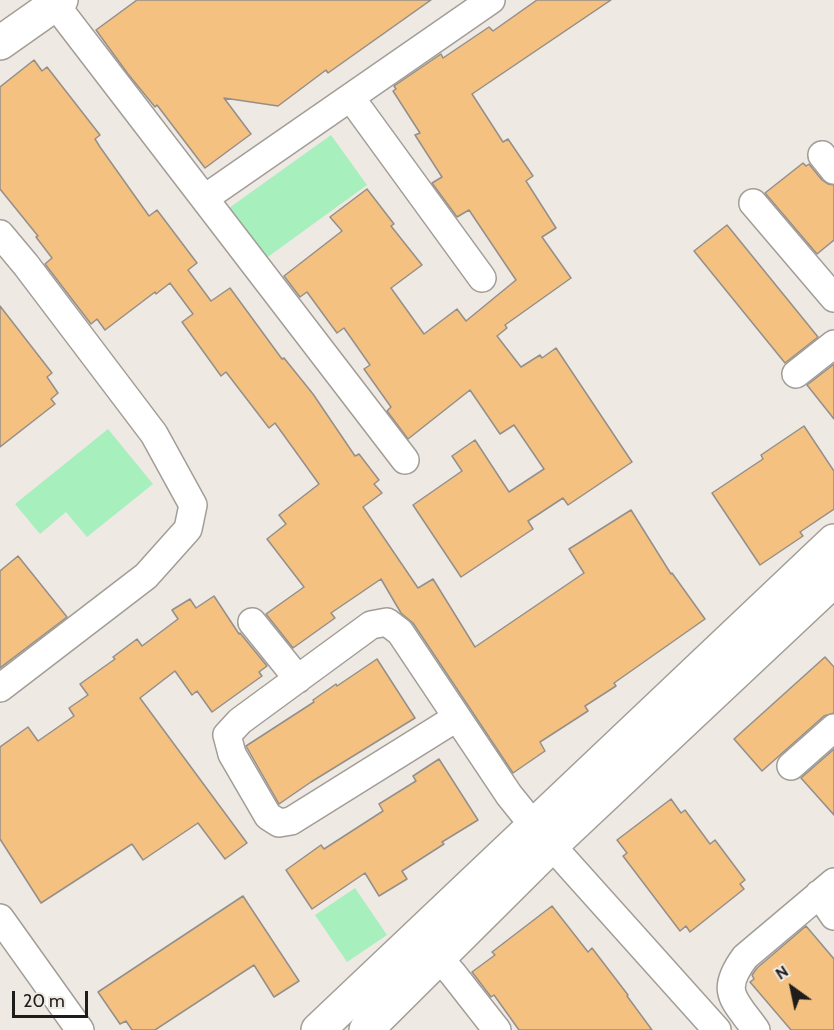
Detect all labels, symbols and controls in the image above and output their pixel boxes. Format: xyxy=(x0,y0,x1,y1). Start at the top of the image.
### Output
north arrow xyxy=(762,958,822,1018)
text: N xyxy=(772,961,792,984)
scale bar xyxy=(15,979,92,1017)
text: 20 m xyxy=(23,990,65,1012)

